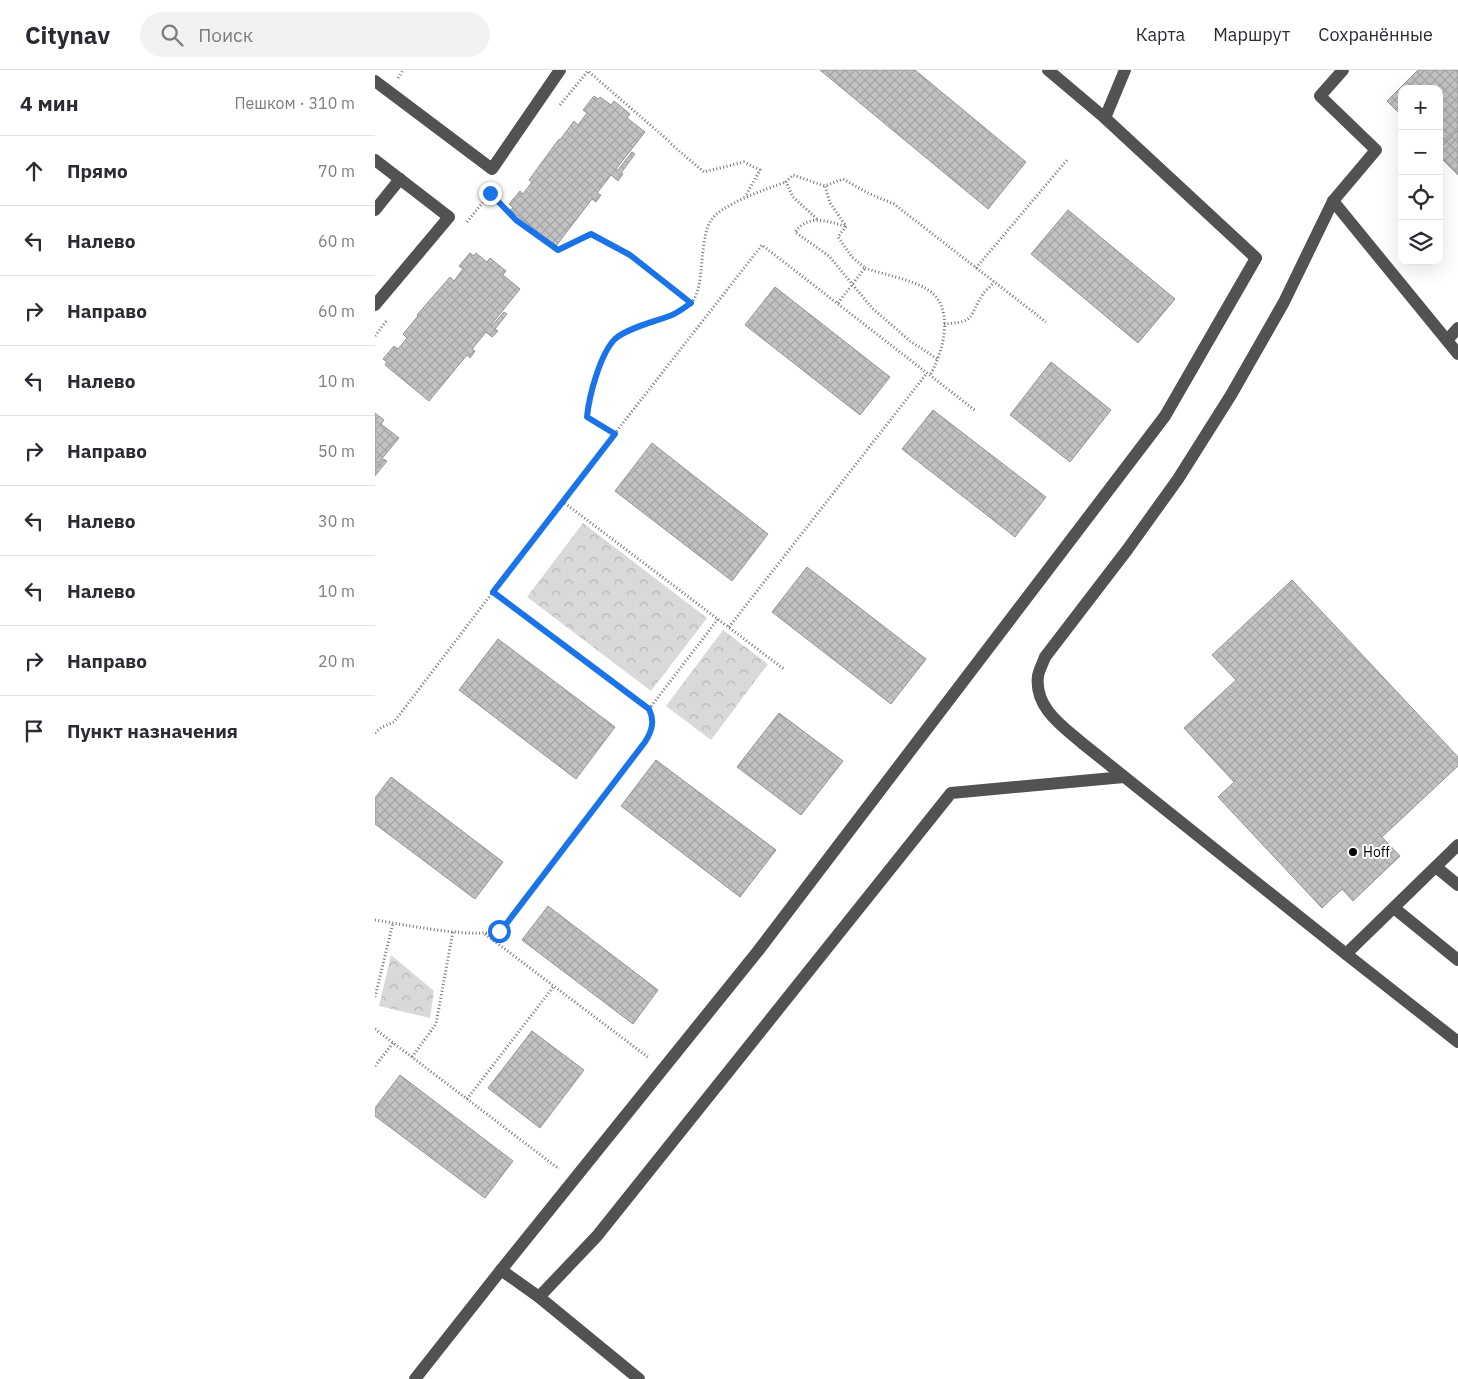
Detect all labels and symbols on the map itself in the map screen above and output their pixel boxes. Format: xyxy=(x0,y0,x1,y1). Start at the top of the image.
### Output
route end xyxy=(479,182,502,205)
place label: Hoff xyxy=(1363,843,1390,861)
marker: Hoff xyxy=(1347,846,1359,858)
route start xyxy=(488,920,511,943)

